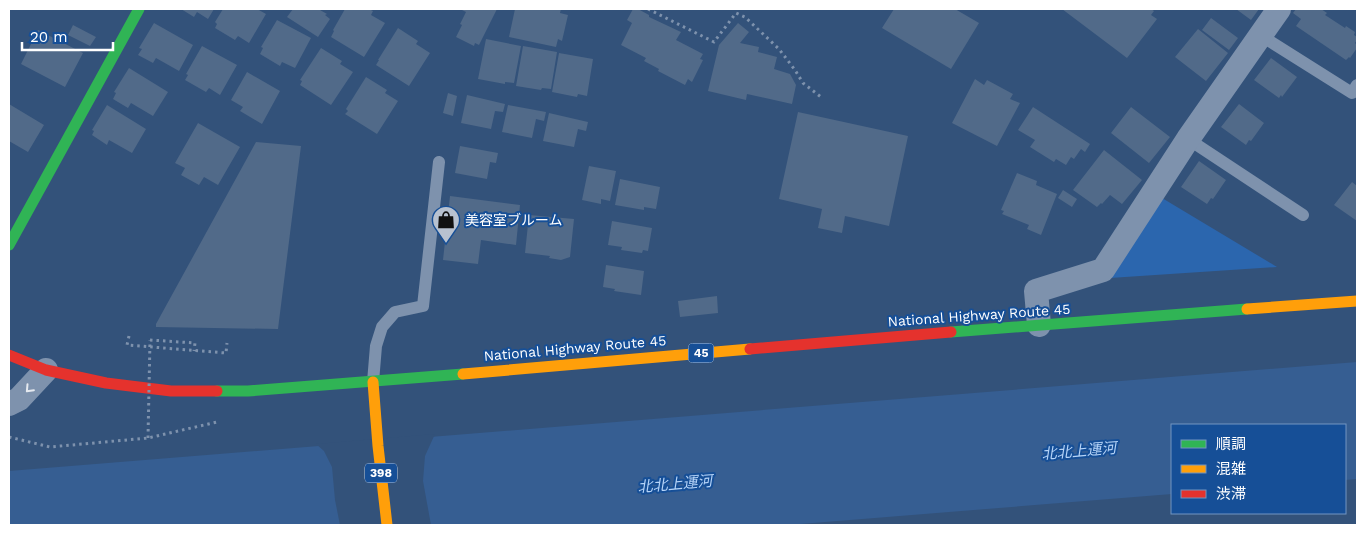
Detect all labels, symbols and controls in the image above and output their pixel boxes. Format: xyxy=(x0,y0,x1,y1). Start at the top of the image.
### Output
scale bar xyxy=(22,20,114,52)
text: 20 m xyxy=(30,28,68,46)
shop icon: 美容室ブルーム xyxy=(431,205,461,244)
place label: 美容室ブルーム xyxy=(465,212,563,228)
street label: National Highway Route 45 xyxy=(887,301,1071,329)
street label: National Highway Route 45 xyxy=(483,332,667,364)
road number: 45 xyxy=(688,343,714,362)
one-way arrow xyxy=(26,384,35,393)
legend xyxy=(1171,424,1346,514)
text: 順調 xyxy=(1216,435,1246,453)
water label: 北北上運河 xyxy=(1041,439,1120,463)
text: 混雑 xyxy=(1216,460,1246,478)
road number: 398 xyxy=(365,463,397,482)
water label: 北北上運河 xyxy=(637,472,716,496)
text: 渋滞 xyxy=(1216,485,1246,503)

